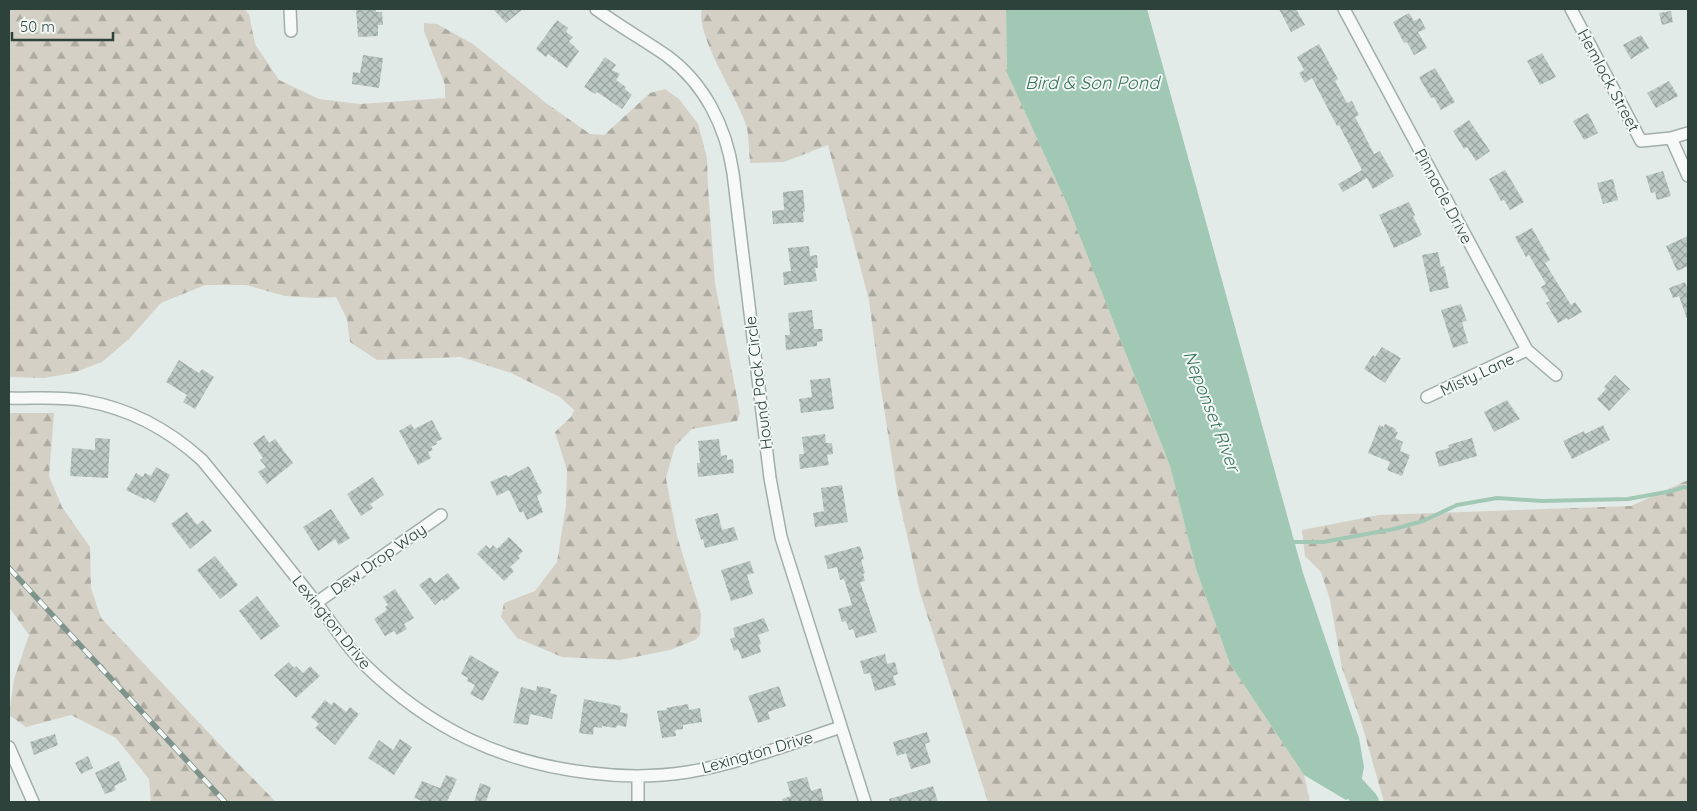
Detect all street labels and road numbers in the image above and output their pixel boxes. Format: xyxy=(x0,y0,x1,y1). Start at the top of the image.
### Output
street label: Hemlock Street xyxy=(1574,25,1644,135)
street label: Pinnacle Drive xyxy=(1411,145,1477,247)
street label: Hound Pack Circle xyxy=(740,315,776,451)
street label: Misty Lane xyxy=(1437,348,1517,400)
street label: Dew Drop Way xyxy=(326,519,430,599)
street label: Lexington Drive xyxy=(288,571,376,673)
street label: Lexington Drive xyxy=(699,727,815,777)

